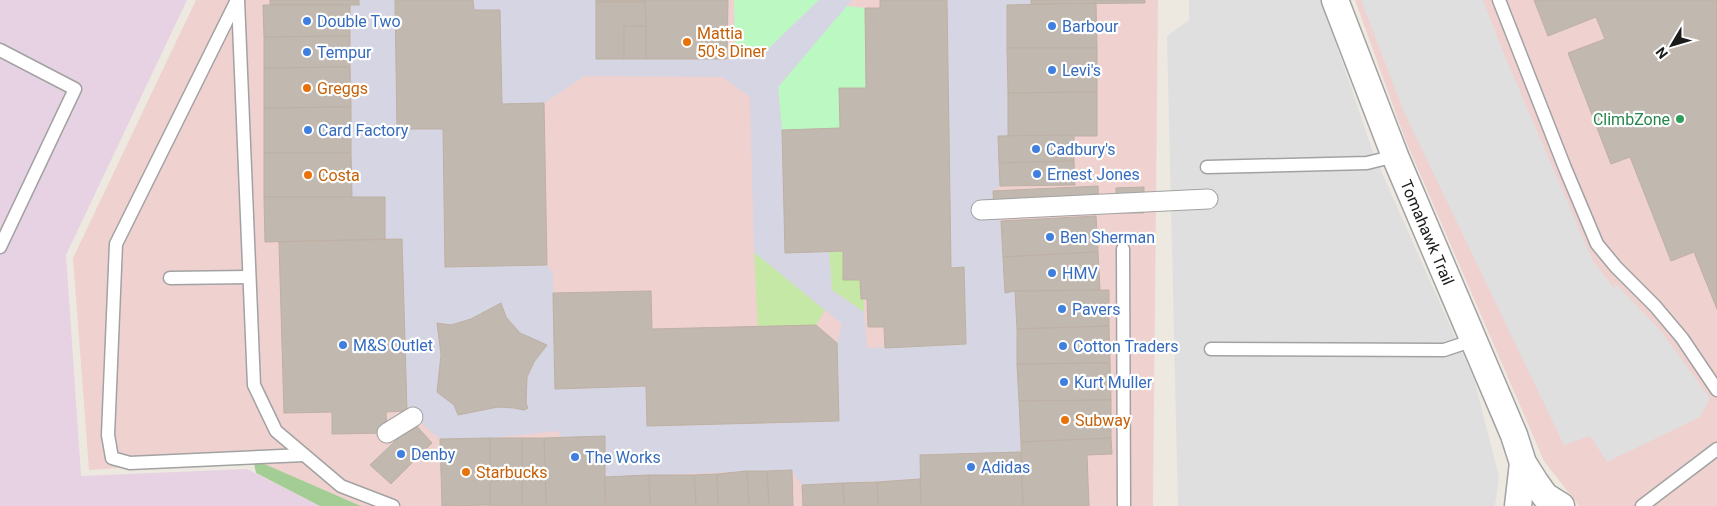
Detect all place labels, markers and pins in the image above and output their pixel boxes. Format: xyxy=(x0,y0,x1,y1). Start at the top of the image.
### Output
place label: Double Two xyxy=(317,12,401,31)
marker: Double Two xyxy=(301,15,313,27)
place label: Barbour xyxy=(1062,17,1119,36)
marker: Barbour xyxy=(1046,20,1058,32)
place label: Mattia 50's Diner xyxy=(697,24,767,61)
marker: Mattia 50's Diner xyxy=(681,36,693,48)
place label: Tempur xyxy=(317,43,372,62)
marker: Tempur xyxy=(301,46,313,58)
place label: Levi's xyxy=(1062,61,1101,80)
marker: Levi's xyxy=(1046,64,1058,76)
place label: Greggs xyxy=(317,79,368,98)
marker: Greggs xyxy=(301,82,313,94)
place label: ClimbZone xyxy=(1593,110,1670,129)
marker: ClimbZone xyxy=(1674,113,1686,125)
place label: Card Factory xyxy=(318,121,409,140)
marker: Card Factory xyxy=(302,124,314,136)
place label: Cadbury's xyxy=(1046,140,1116,159)
marker: Cadbury's xyxy=(1030,143,1042,155)
place label: Ernest Jones xyxy=(1047,165,1140,184)
place label: Costa xyxy=(318,166,360,185)
marker: Ernest Jones xyxy=(1031,168,1043,180)
marker: Costa xyxy=(302,169,314,181)
place label: Ben Sherman xyxy=(1060,228,1155,247)
marker: Ben Sherman xyxy=(1044,231,1056,243)
place label: HMV xyxy=(1062,264,1098,283)
marker: HMV xyxy=(1046,267,1058,279)
place label: Pavers xyxy=(1072,300,1120,319)
marker: Pavers xyxy=(1056,303,1068,315)
place label: M&S Outlet xyxy=(353,336,433,355)
place label: Cotton Traders xyxy=(1073,337,1178,356)
marker: M&S Outlet xyxy=(337,339,349,351)
marker: Cotton Traders xyxy=(1057,340,1069,352)
place label: Kurt Muller xyxy=(1074,373,1153,392)
marker: Kurt Muller xyxy=(1058,376,1070,388)
place label: Subway xyxy=(1075,411,1131,430)
marker: Subway xyxy=(1059,414,1071,426)
place label: Denby xyxy=(411,445,456,464)
marker: Denby xyxy=(395,448,407,460)
place label: The Works xyxy=(585,448,661,467)
marker: The Works xyxy=(569,451,581,463)
place label: Adidas xyxy=(981,458,1030,477)
marker: Adidas xyxy=(965,461,977,473)
place label: Starbucks xyxy=(476,463,547,482)
marker: Starbucks xyxy=(460,466,472,478)

